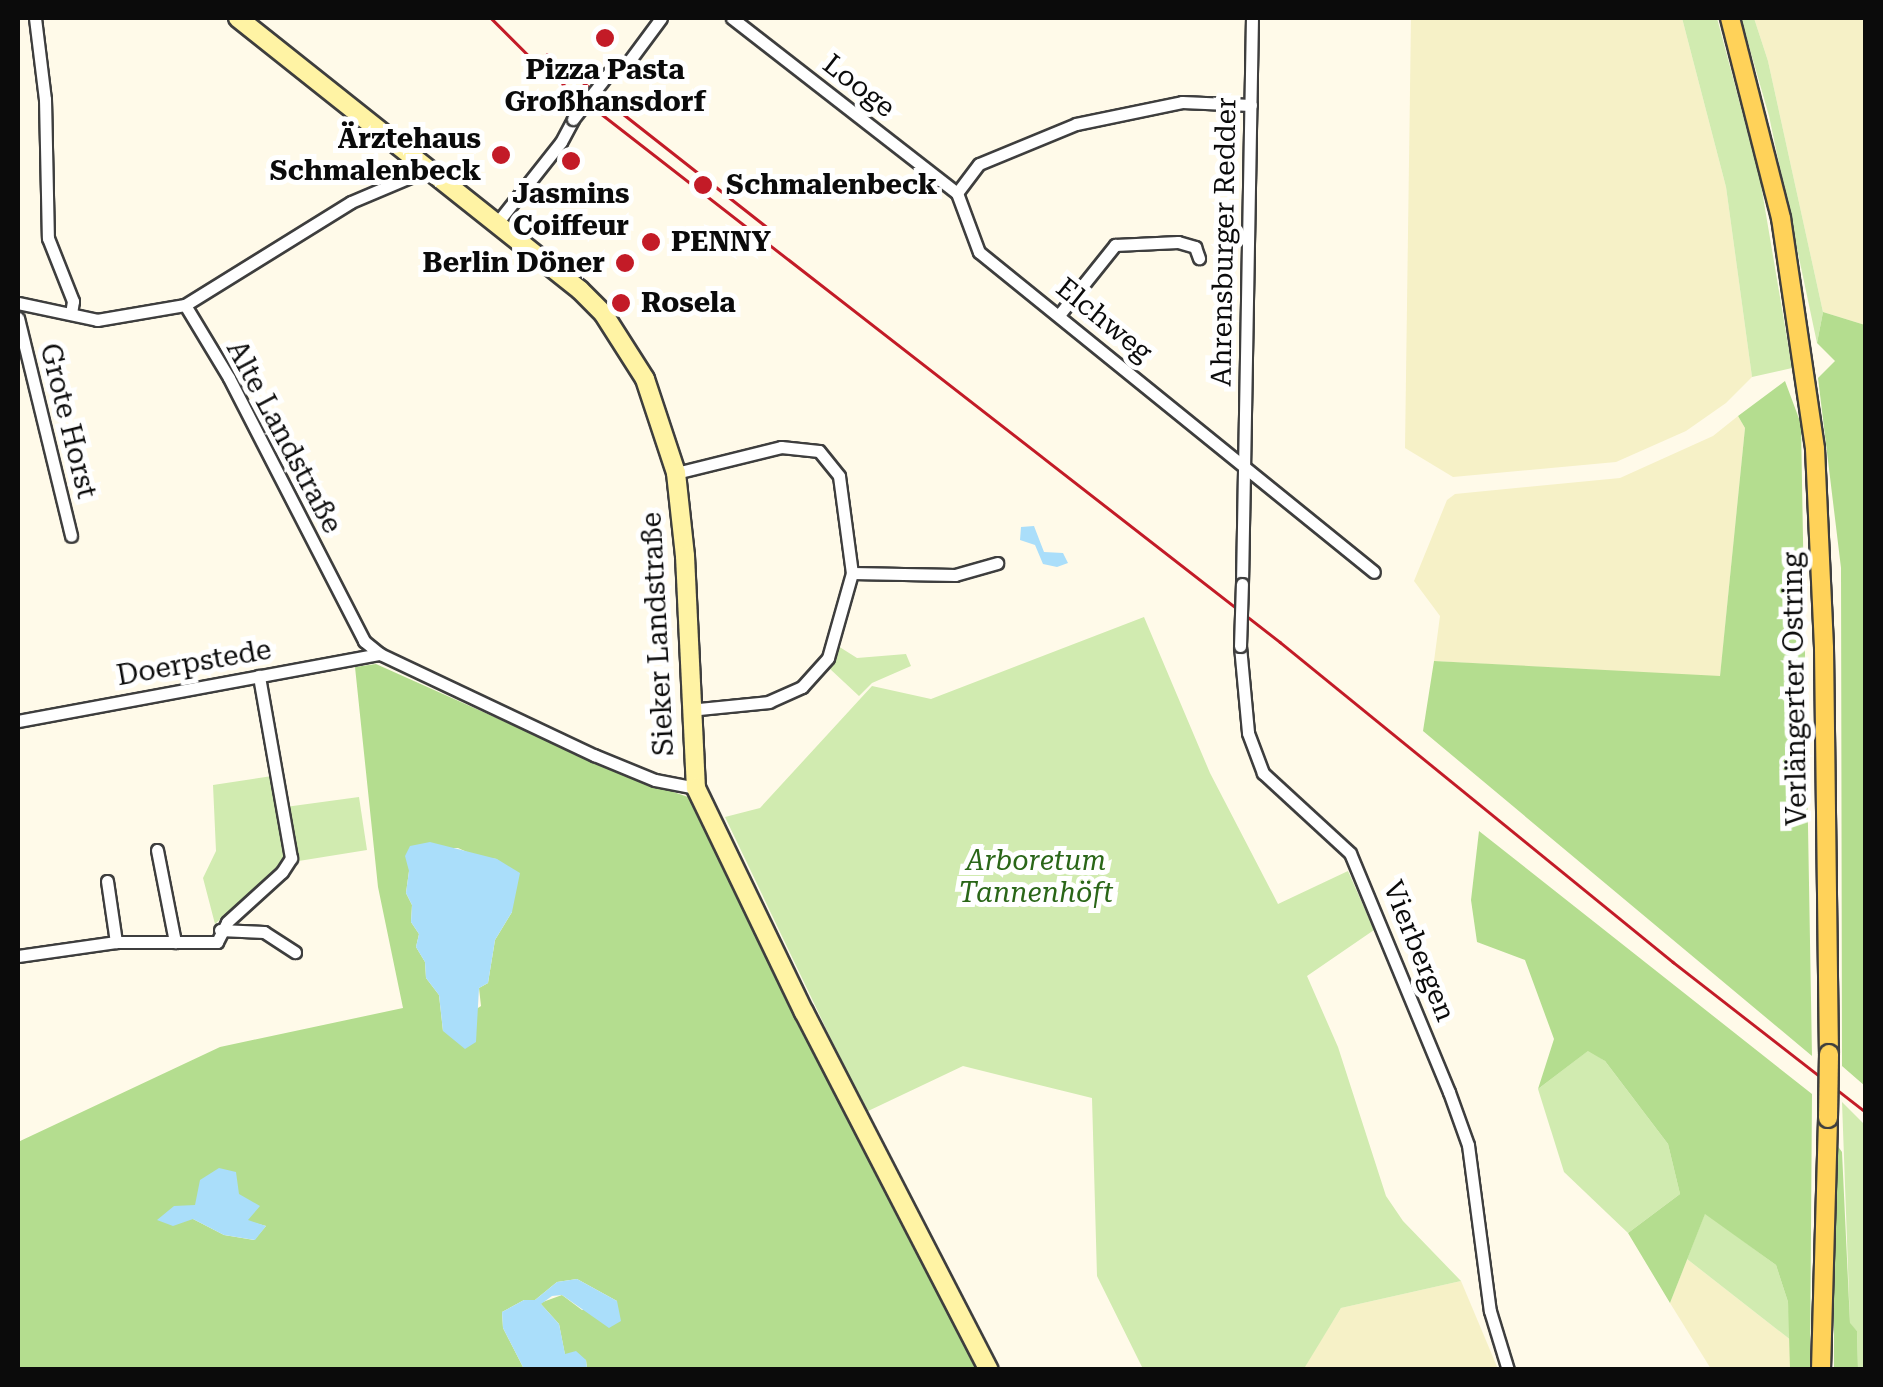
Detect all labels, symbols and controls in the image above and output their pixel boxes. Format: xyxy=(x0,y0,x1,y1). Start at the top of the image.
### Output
marker: Pizza Pasta Großhansdorf xyxy=(594,27,616,49)
street label: Looge xyxy=(816,47,902,125)
place label: Pizza Pasta Großhansdorf xyxy=(504,53,706,119)
street label: Ahrensburger Redder xyxy=(1205,97,1243,387)
place label: Ärztehaus Schmalenbeck xyxy=(270,122,481,188)
marker: Ärztehaus Schmalenbeck xyxy=(490,144,512,166)
marker: Jasmins Coiffeur xyxy=(560,150,582,172)
place label: Schmalenbeck xyxy=(726,168,937,202)
marker: Schmalenbeck xyxy=(690,172,716,198)
place label: Jasmins Coiffeur xyxy=(513,177,629,243)
place label: PENNY xyxy=(671,225,771,259)
marker: PENNY xyxy=(640,231,662,253)
place label: Berlin Döner xyxy=(423,246,605,280)
marker: Berlin Döner xyxy=(614,252,636,274)
street label: Elchweg xyxy=(1049,271,1159,369)
place label: Rosela xyxy=(641,286,736,320)
marker: Rosela xyxy=(610,292,632,314)
street label: Alte Landstraße xyxy=(219,335,349,539)
street label: Grote Horst xyxy=(33,340,103,502)
street label: Sieker Landstraße xyxy=(635,511,681,757)
street label: Verlängerter Ostring xyxy=(1776,552,1814,826)
street label: Doerpstede xyxy=(114,633,274,693)
park label: Arboretum Tannenhöft xyxy=(959,844,1113,910)
street label: Vierbergen xyxy=(1376,876,1462,1026)

